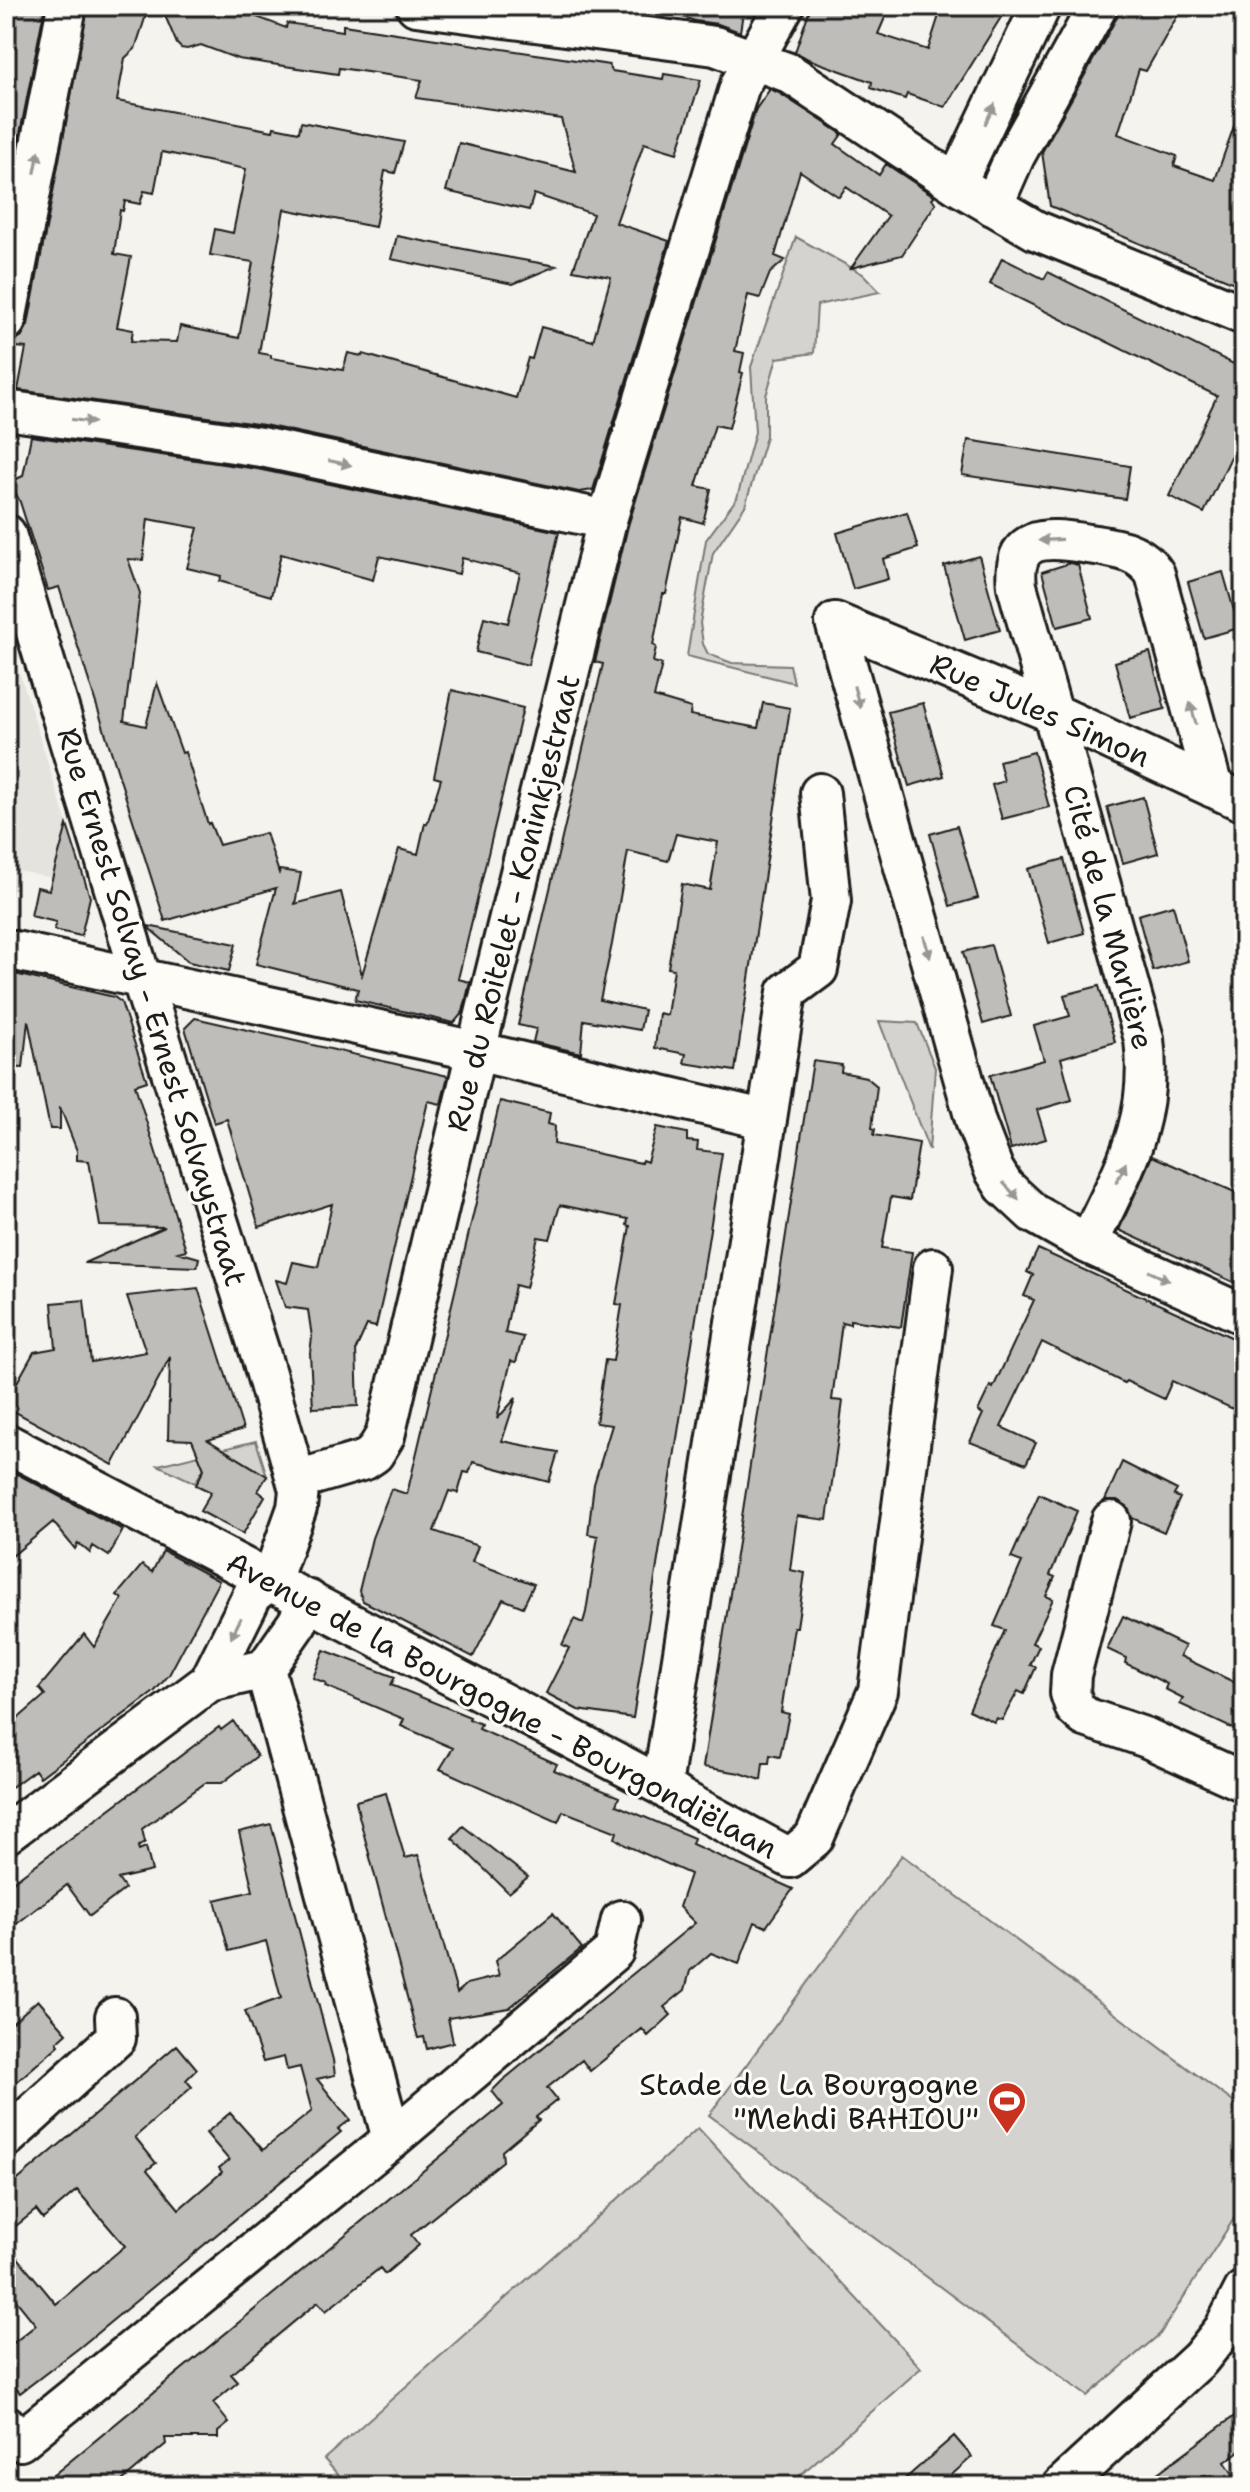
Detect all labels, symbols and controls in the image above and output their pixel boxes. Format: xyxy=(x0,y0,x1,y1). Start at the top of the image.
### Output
one-way arrow xyxy=(983,102,997,125)
one-way arrow xyxy=(31,149,43,174)
one-way arrow xyxy=(71,415,96,428)
one-way arrow xyxy=(327,457,352,470)
one-way arrow xyxy=(1036,534,1062,547)
street label: Rue Jules Simon xyxy=(923,643,1157,777)
street label: Rue du Roitelet - Koninkjestraat xyxy=(436,670,590,1136)
one-way arrow xyxy=(851,684,863,709)
one-way arrow xyxy=(1186,700,1199,724)
street label: Rue Ernest Solvay - Ernest Solvaystraat xyxy=(47,723,257,1291)
street label: Cité de la Marlière xyxy=(1054,780,1164,1054)
one-way arrow xyxy=(921,935,933,960)
one-way arrow xyxy=(1114,1162,1128,1185)
one-way arrow xyxy=(1001,1181,1019,1200)
one-way arrow xyxy=(1148,1270,1171,1283)
street label: Avenue de la Bourgogne - Bourgondiëlaan xyxy=(219,1542,785,1868)
one-way arrow xyxy=(229,1616,243,1639)
place label: Stade de La Bourgogne "Mehdi BAHIOU" xyxy=(639,2064,979,2139)
sports icon: Stade de La Bourgogne "Mehdi BAHIOU" xyxy=(986,2080,1028,2135)

